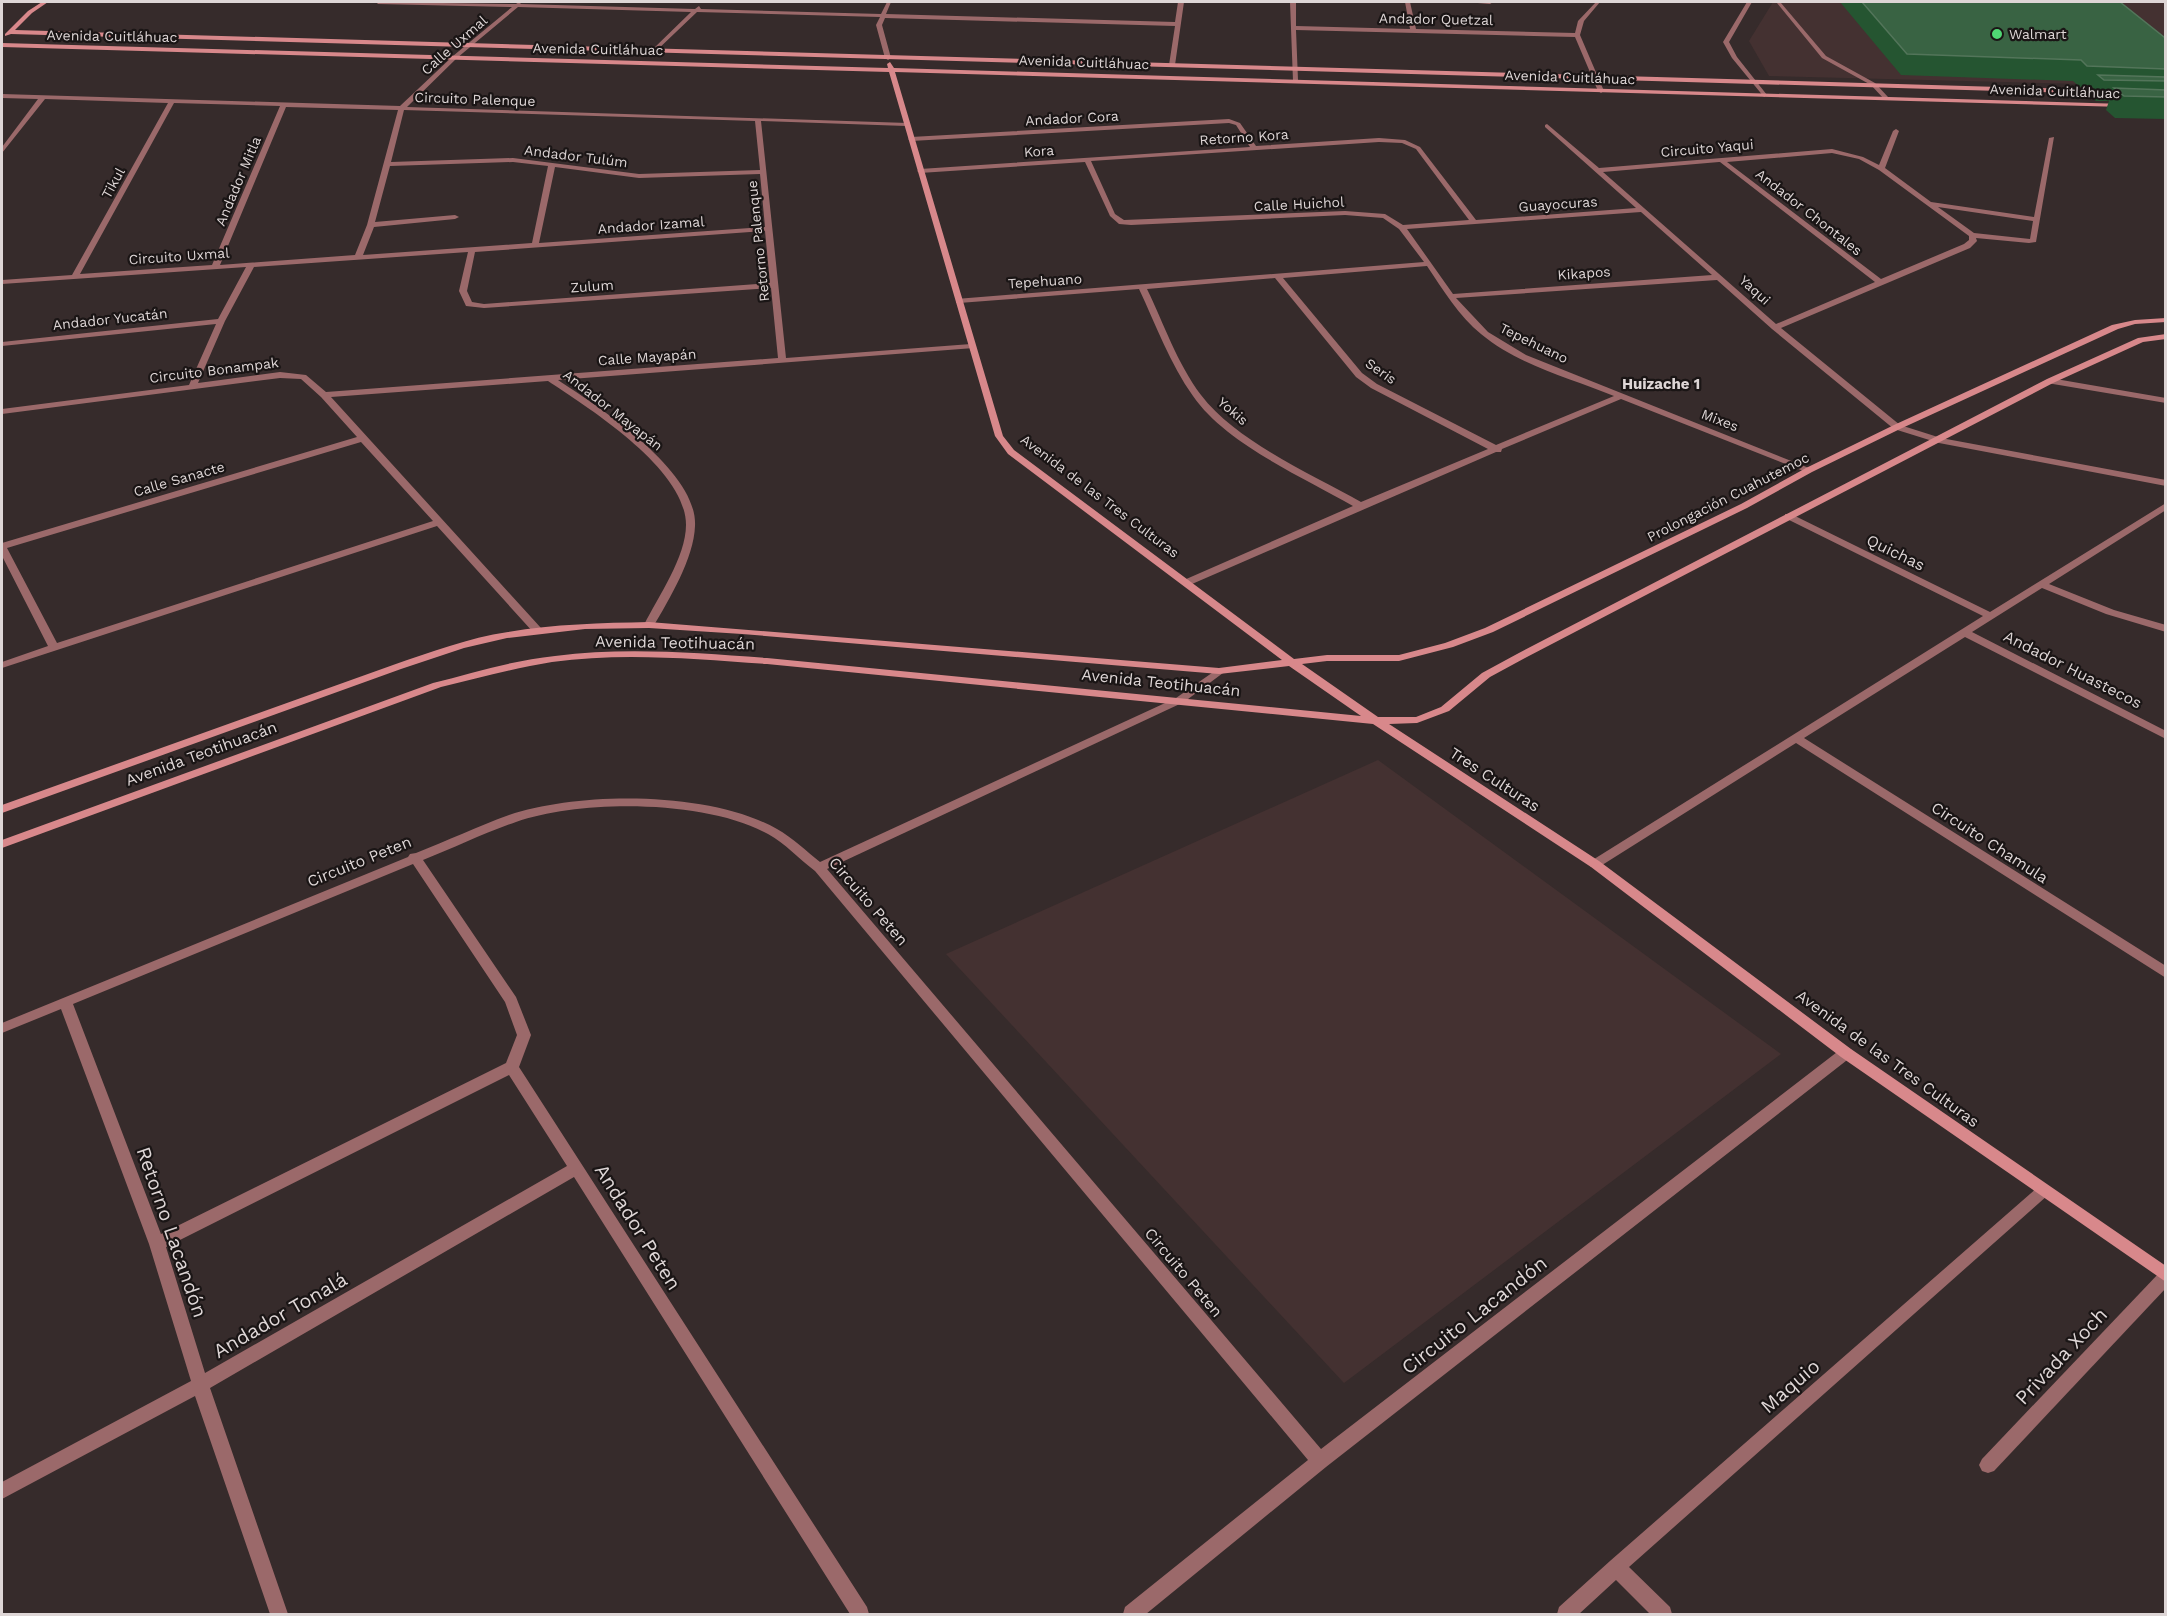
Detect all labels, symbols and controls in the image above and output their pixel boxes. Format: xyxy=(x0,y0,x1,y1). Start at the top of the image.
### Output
street label: Andador Quetzal xyxy=(1379,10,1494,28)
street label: Calle Uxmal xyxy=(418,12,491,78)
place label: Walmart xyxy=(2009,26,2067,42)
street label: Avenida Cuitláhuac xyxy=(46,27,178,45)
marker: Walmart xyxy=(1990,27,2004,41)
street label: Avenida Cuitláhuac xyxy=(532,40,664,58)
street label: Avenida Cuitláhuac xyxy=(1018,52,1150,72)
street label: Avenida Cuitláhuac xyxy=(1504,67,1636,87)
street label: Avenida Cuitláhuac xyxy=(1989,81,2121,101)
street label: Circuito Palenque xyxy=(414,89,536,109)
street label: Andador Cora xyxy=(1025,108,1119,128)
street label: Retorno Kora xyxy=(1199,126,1289,148)
street label: Andador Mitla xyxy=(212,134,264,228)
street label: Circuito Yaqui xyxy=(1660,136,1754,160)
street label: Andador Tulúm xyxy=(523,142,629,170)
street label: Kora xyxy=(1023,142,1055,160)
street label: Tikul xyxy=(98,164,128,201)
street label: Andador Chontales xyxy=(1753,165,1865,259)
street label: Retorno Palenque xyxy=(744,180,772,302)
street label: Guayocuras xyxy=(1518,193,1598,215)
street label: Calle Huichol xyxy=(1253,194,1345,214)
street label: Andador Izamal xyxy=(597,213,706,237)
street label: Circuito Uxmal xyxy=(128,244,231,268)
street label: Kikapos xyxy=(1557,263,1611,283)
street label: Tepehuano xyxy=(1007,270,1083,292)
street label: Yaqui xyxy=(1736,272,1774,308)
street label: Zulum xyxy=(570,277,614,295)
street label: Andador Yucatán xyxy=(52,305,168,333)
street label: Tepehuano xyxy=(1497,320,1571,366)
street label: Calle Mayapán xyxy=(597,346,697,368)
street label: Circuito Bonampak xyxy=(148,354,280,386)
street label: Seris xyxy=(1363,355,1399,387)
street label: Andador Mayapán xyxy=(560,366,666,454)
district label: Huizache 1 xyxy=(1622,375,1700,393)
street label: Yokis xyxy=(1215,394,1251,428)
street label: Mixes xyxy=(1699,406,1741,434)
street label: Avenida de las Tres Culturas xyxy=(1018,431,1182,561)
street label: Prolongación Cuahutemoc xyxy=(1644,449,1812,545)
street label: Calle Sanacte xyxy=(132,458,226,500)
street label: Quichas xyxy=(1864,530,1928,575)
street label: Andador Huastecos xyxy=(2000,626,2145,713)
street label: Avenida Teotihuacán xyxy=(595,632,755,653)
street label: Avenida Teotihuacán xyxy=(1080,665,1241,700)
street label: Avenida Teotihuacán xyxy=(123,717,280,790)
street label: Tres Culturas xyxy=(1446,743,1543,816)
street label: Circuito Chamula xyxy=(1928,798,2052,887)
street label: Circuito Peten xyxy=(304,832,414,891)
street label: Circuito Peten xyxy=(825,853,912,949)
street label: Avenida de las Tres Culturas xyxy=(1792,986,1983,1131)
street label: Retorno Lacandón xyxy=(132,1143,212,1321)
street label: Andador Peten xyxy=(590,1160,686,1294)
street label: Circuito Peten xyxy=(1141,1224,1227,1321)
street label: Circuito Lacandón xyxy=(1396,1251,1552,1379)
street label: Andador Tonalá xyxy=(209,1267,351,1363)
street label: Privada Xoch xyxy=(2010,1302,2112,1410)
street label: Maquio xyxy=(1756,1354,1824,1418)

